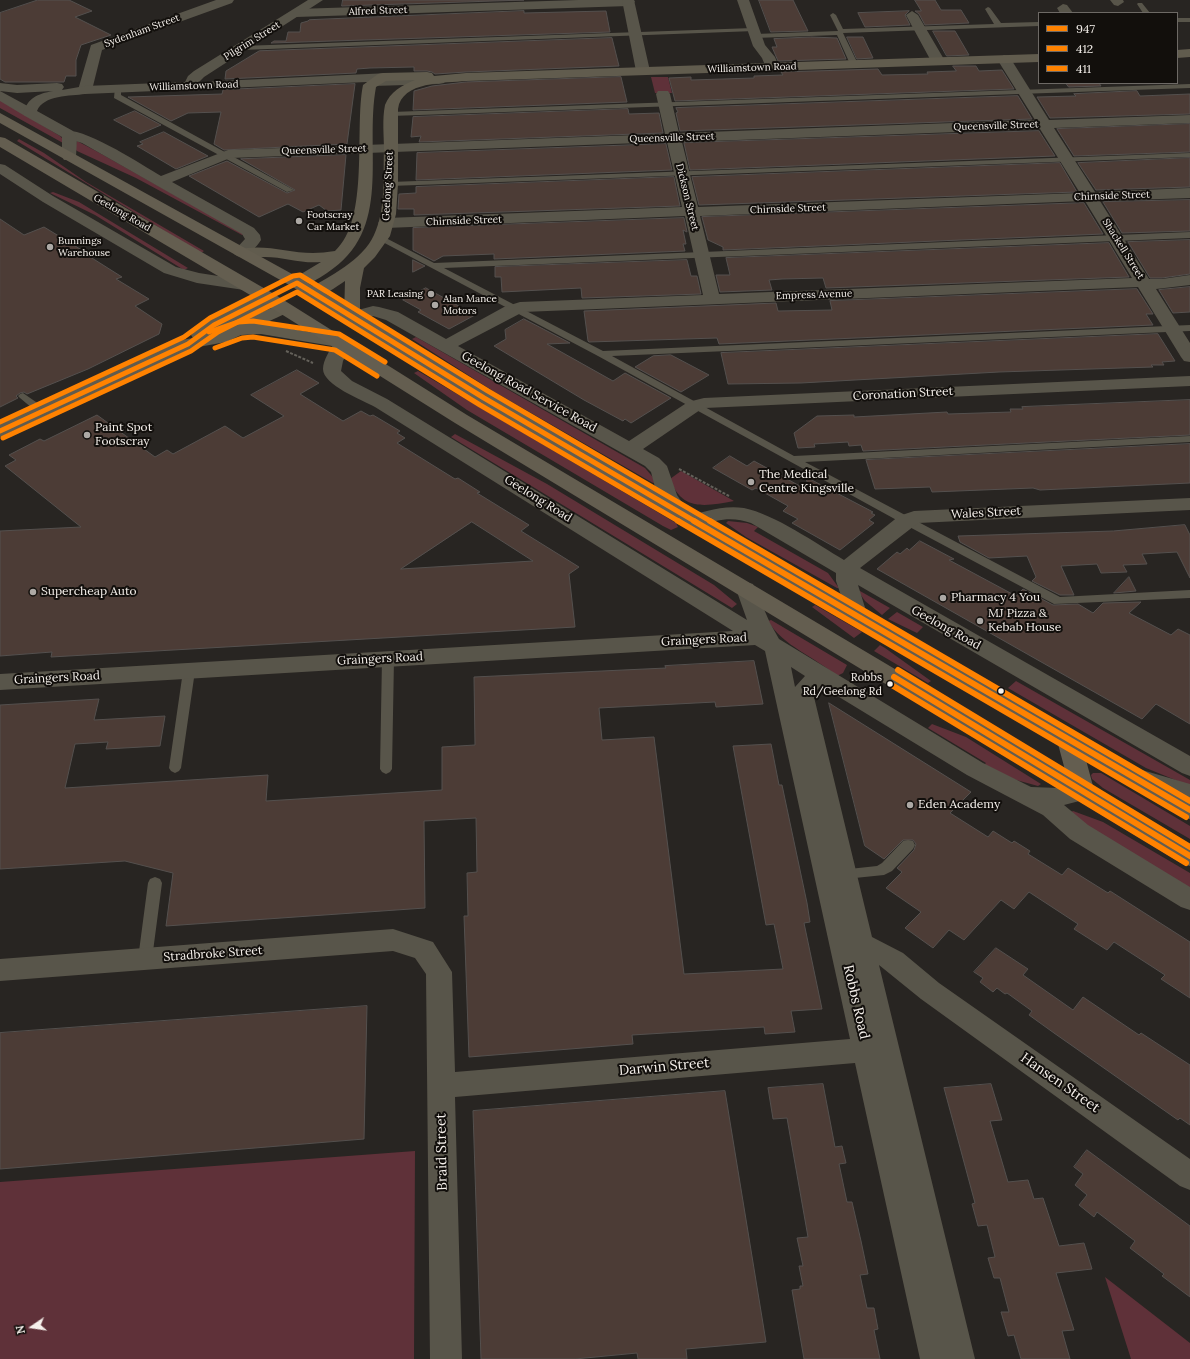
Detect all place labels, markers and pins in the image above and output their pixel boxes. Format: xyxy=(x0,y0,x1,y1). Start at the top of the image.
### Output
place label: Footscray Car Market xyxy=(307,209,359,232)
marker: Footscray Car Market xyxy=(294,216,304,226)
place label: Bunnings Warehouse xyxy=(58,235,110,258)
marker: Bunnings Warehouse xyxy=(45,242,55,252)
place label: PAR Leasing xyxy=(367,288,423,300)
marker: PAR Leasing xyxy=(426,289,436,299)
place label: Alan Mance Motors xyxy=(443,293,497,316)
marker: Alan Mance Motors xyxy=(430,300,440,310)
place label: Paint Spot Footscray xyxy=(95,421,152,449)
marker: Paint Spot Footscray xyxy=(82,430,92,440)
place label: The Medical Centre Kingsville xyxy=(759,468,854,496)
marker: The Medical Centre Kingsville xyxy=(746,477,756,487)
place label: Supercheap Auto xyxy=(41,585,137,599)
marker: Supercheap Auto xyxy=(28,587,38,597)
place label: Pharmacy 4 You xyxy=(951,591,1040,605)
marker: Pharmacy 4 You xyxy=(938,593,948,603)
place label: MJ Pizza & Kebab House xyxy=(988,607,1061,635)
marker: MJ Pizza & Kebab House xyxy=(975,616,985,626)
place label: Robbs Rd/Geelong Rd xyxy=(803,671,882,697)
marker: Robbs Rd/Geelong Rd xyxy=(885,679,895,689)
unlabelled marker xyxy=(996,686,1006,696)
place label: Eden Academy xyxy=(918,798,1000,812)
marker: Eden Academy xyxy=(905,800,915,810)

